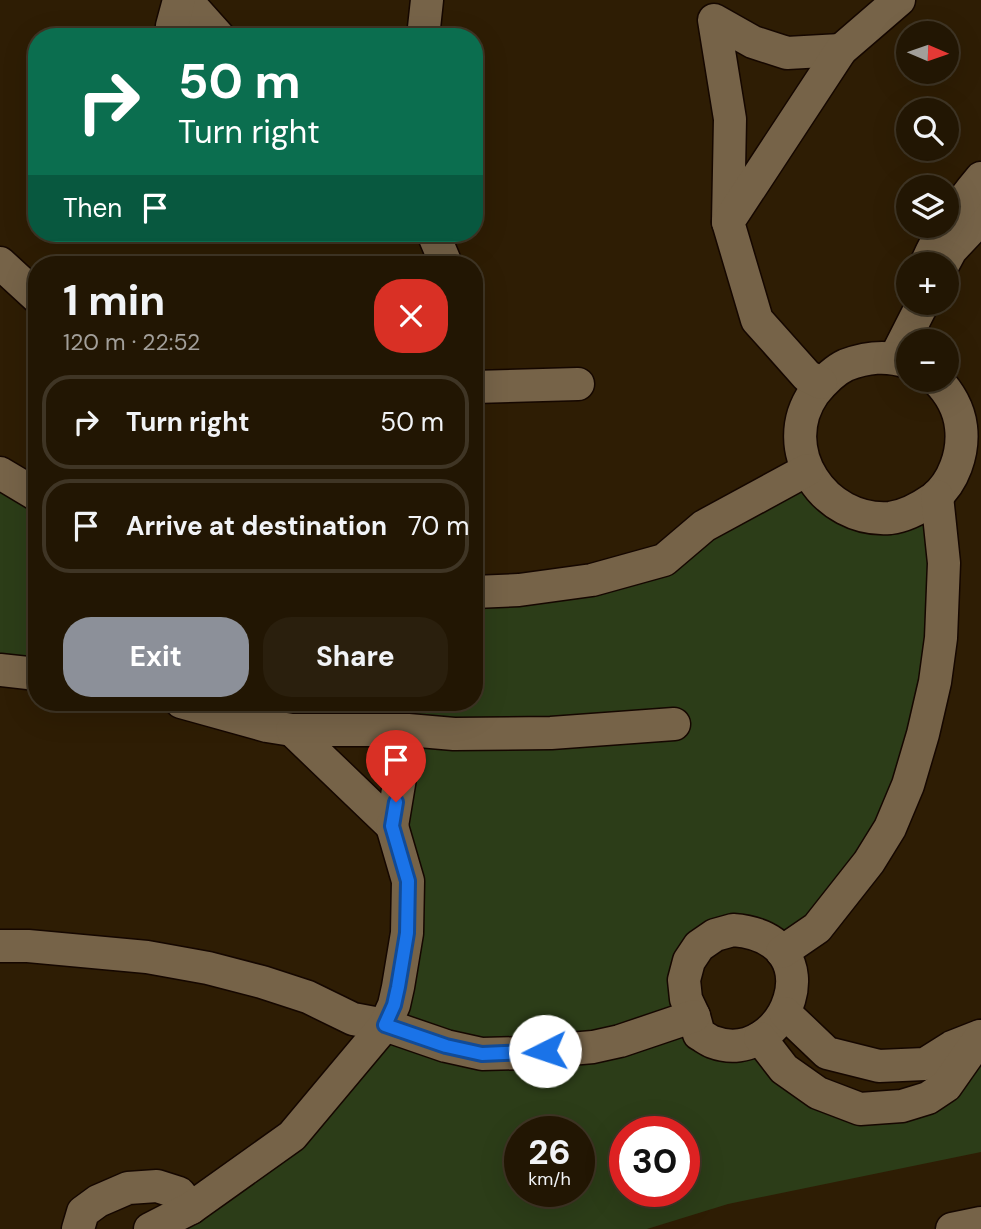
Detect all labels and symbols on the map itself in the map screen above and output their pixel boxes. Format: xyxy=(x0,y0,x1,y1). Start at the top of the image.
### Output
north arrow xyxy=(896,21,959,84)
pin xyxy=(366,730,426,802)
position arrow xyxy=(508,1014,582,1088)
speed limit sign: 30 xyxy=(609,1116,700,1207)

